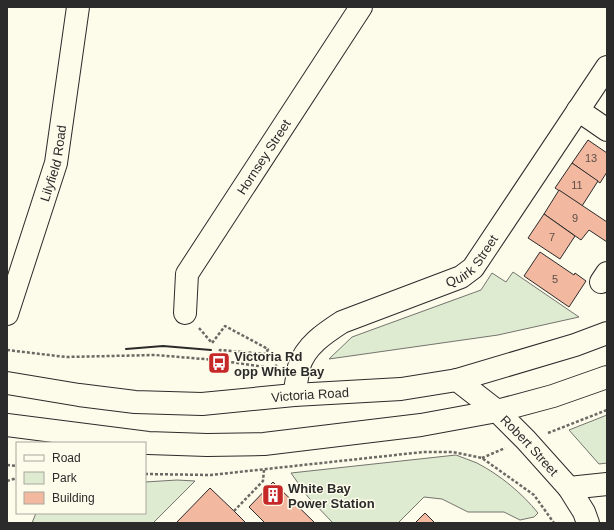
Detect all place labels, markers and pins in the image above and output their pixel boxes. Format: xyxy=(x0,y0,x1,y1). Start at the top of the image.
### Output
place label: Victoria Rd opp White Bay xyxy=(234,349,325,379)
bus stop icon: Victoria Rd opp White Bay xyxy=(206,350,232,376)
place label: White Bay Power Station xyxy=(288,481,375,511)
building icon: White Bay Power Station xyxy=(260,482,286,508)

